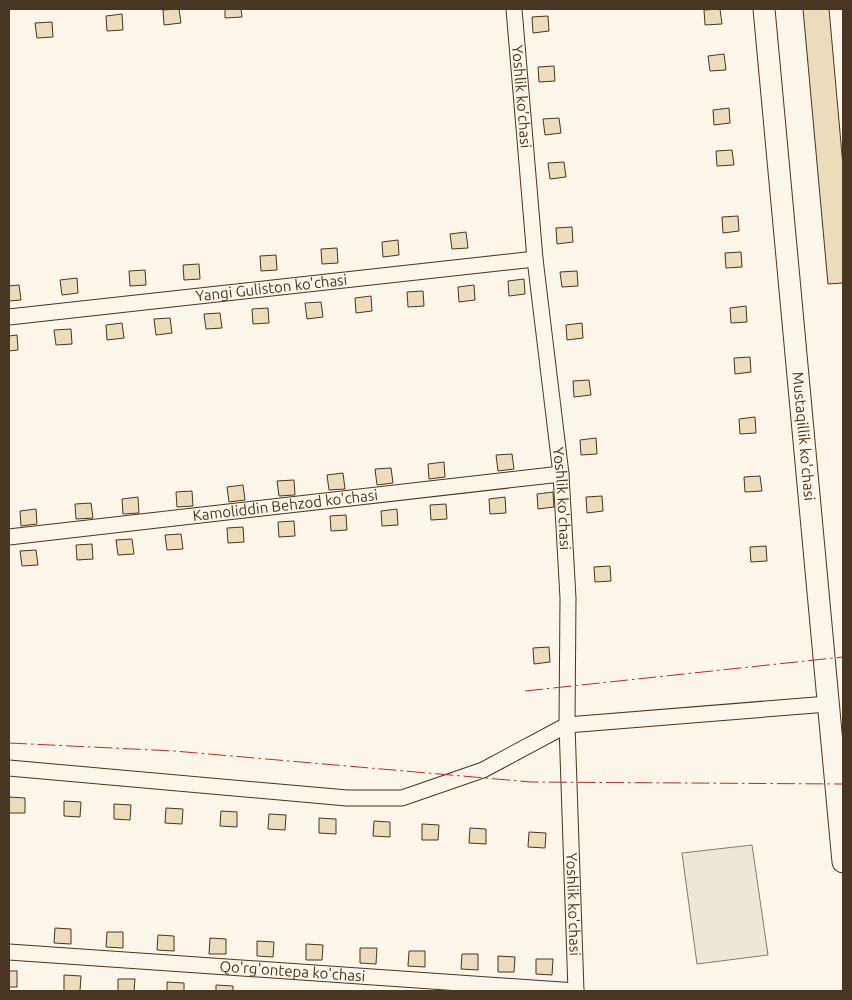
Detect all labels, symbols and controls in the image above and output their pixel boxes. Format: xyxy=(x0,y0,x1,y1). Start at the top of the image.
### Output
street label: Yoshlik ko'chasi xyxy=(509,44,535,149)
street label: Yangi Guliston ko'chasi xyxy=(195,271,348,304)
street label: Mustaqillik ko'chasi xyxy=(790,371,818,501)
street label: Yoshlik ko'chasi xyxy=(550,446,574,551)
street label: Kamoliddin Behzod ko'chasi xyxy=(192,486,379,524)
street label: Yoshlik ko'chasi xyxy=(563,852,584,956)
street label: Qo'rg'ontepa ko'chasi xyxy=(219,958,366,984)

